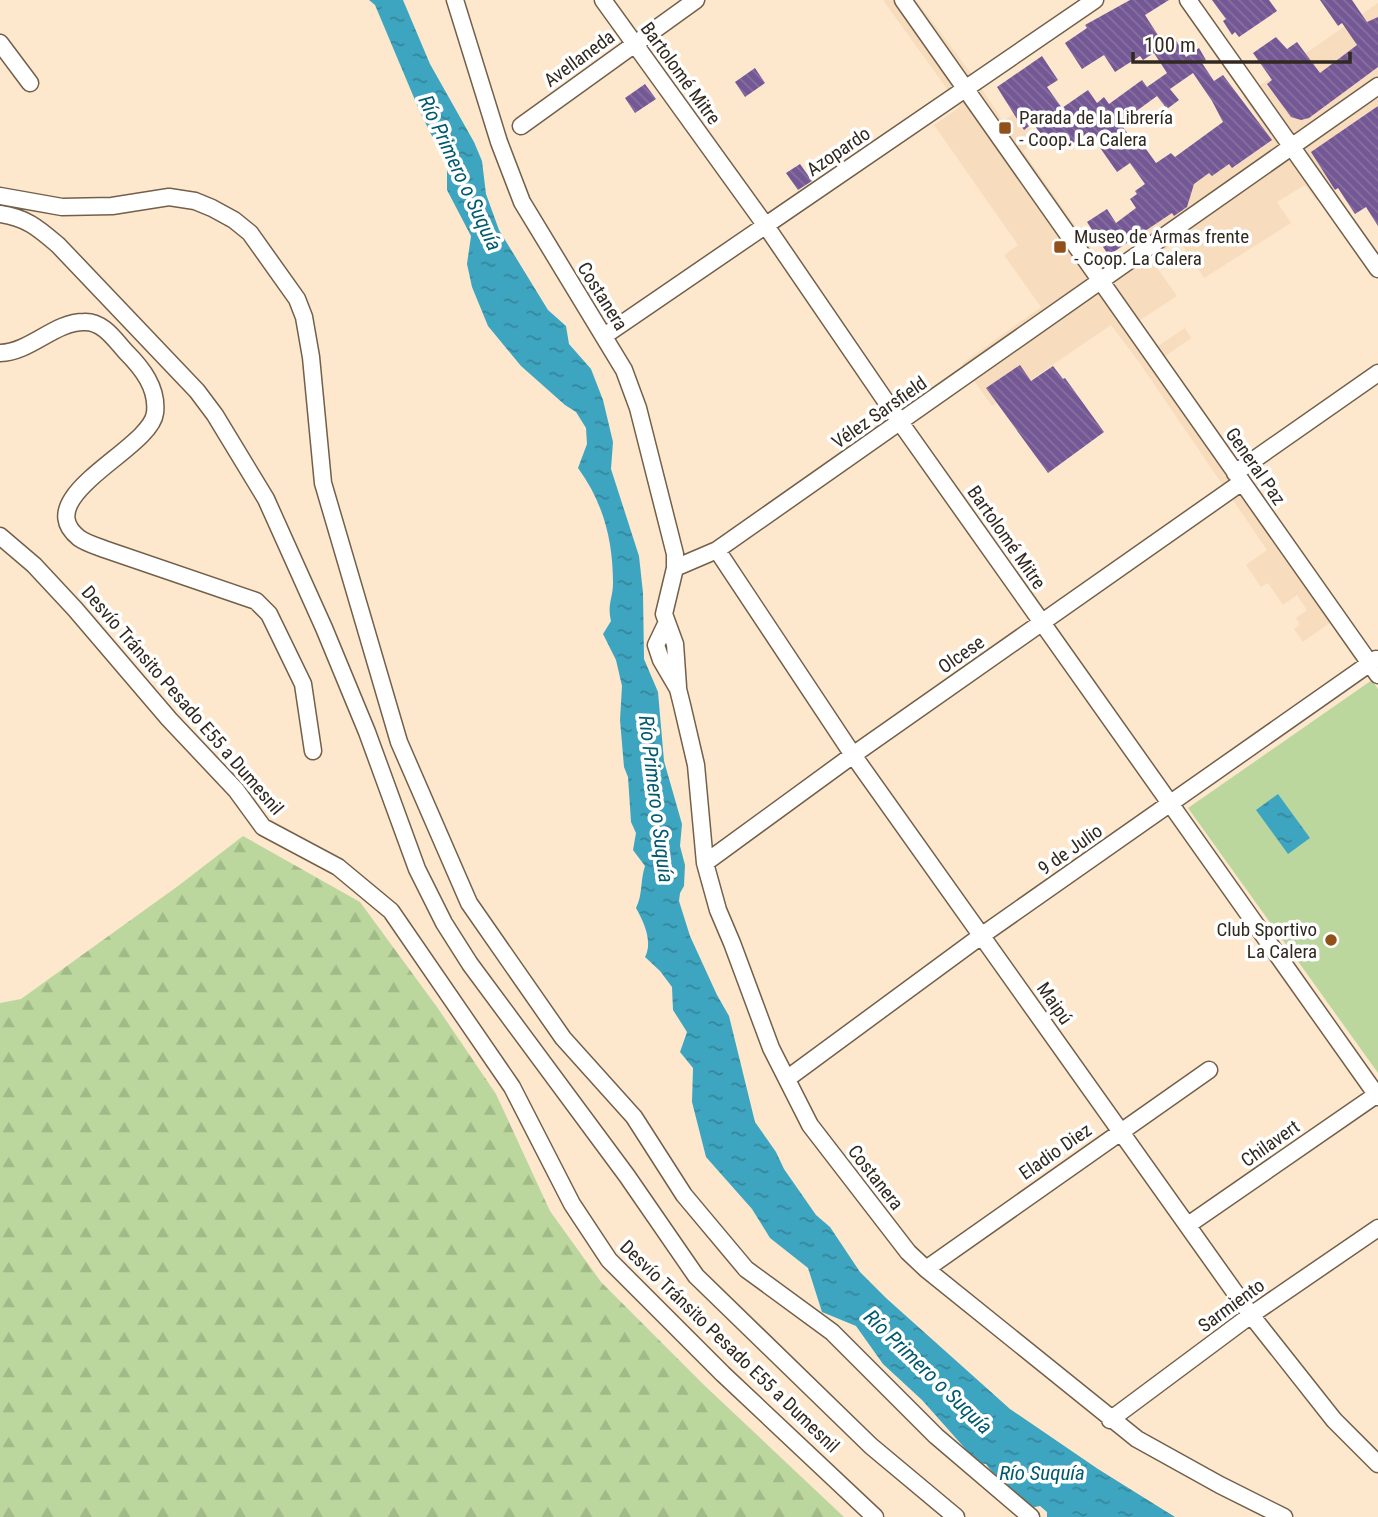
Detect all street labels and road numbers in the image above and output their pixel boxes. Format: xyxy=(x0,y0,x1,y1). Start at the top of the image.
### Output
street label: Bartolomé Mitre xyxy=(636,18,726,129)
street label: Avellaneda xyxy=(539,25,619,92)
street label: Azopardo xyxy=(802,122,874,181)
street label: Costanera xyxy=(573,258,633,335)
street label: Vélez Sarsfield xyxy=(827,371,931,454)
street label: General Paz xyxy=(1221,423,1291,509)
street label: Bartolomé Mitre xyxy=(962,481,1051,594)
street label: Desvío Tránsito Pesado E55 a Dumesnil xyxy=(77,581,288,820)
street label: Olcese xyxy=(934,630,989,678)
street label: 9 de Julio xyxy=(1034,819,1107,880)
street label: Maipú xyxy=(1032,978,1077,1029)
street label: Chilavert xyxy=(1236,1115,1304,1172)
street label: Eladio Diez xyxy=(1015,1118,1096,1185)
street label: Costanera xyxy=(843,1140,908,1214)
street label: Desvío Tránsito Pesado E55 a Dumesnil xyxy=(615,1235,844,1457)
street label: Sarmiento xyxy=(1194,1274,1269,1337)

